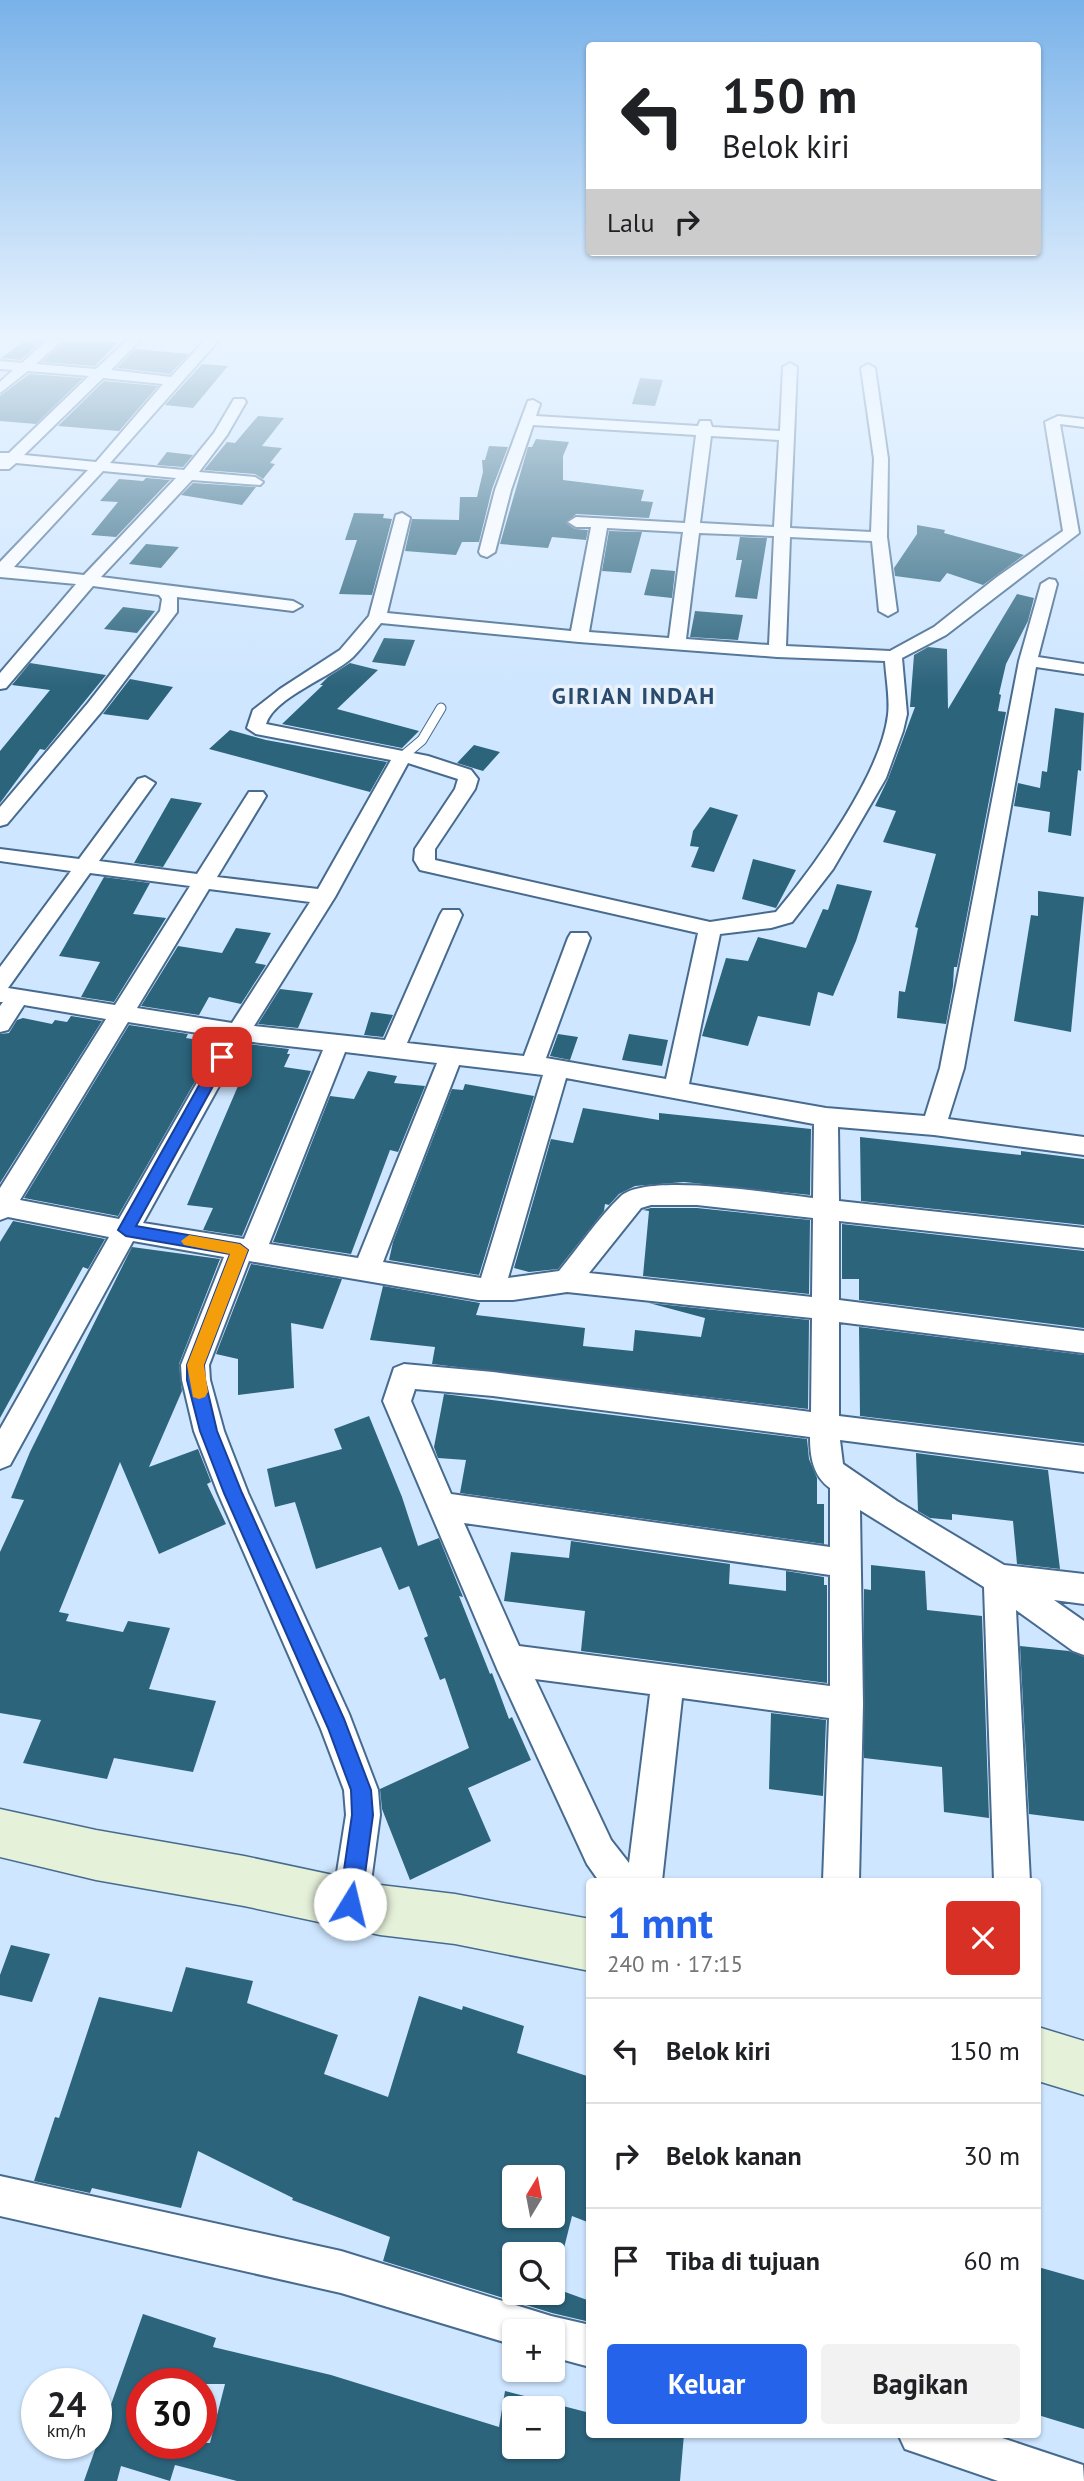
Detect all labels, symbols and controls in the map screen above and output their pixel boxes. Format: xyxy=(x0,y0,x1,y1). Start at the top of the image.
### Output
text: 150 m xyxy=(722,63,857,127)
icon: left xyxy=(607,70,698,161)
text: Belok kiri xyxy=(722,125,850,167)
icon: right xyxy=(668,203,706,241)
text: Lalu xyxy=(607,206,654,239)
district label: GIRIAN INDAH xyxy=(552,681,716,710)
pin xyxy=(192,1027,252,1087)
icon: arrive xyxy=(203,1038,241,1076)
position arrow xyxy=(313,1867,387,1941)
text: 1 mnt xyxy=(607,1895,713,1950)
button: close xyxy=(946,1901,1020,1975)
text: 240 m · 17:15 xyxy=(607,1949,743,1978)
icon: left xyxy=(607,2032,645,2070)
text: Belok kiri xyxy=(666,2034,771,2067)
text: 150 m xyxy=(949,2034,1020,2067)
icon: right xyxy=(607,2137,645,2175)
text: Belok kanan xyxy=(666,2139,802,2172)
text: 30 m xyxy=(964,2139,1020,2172)
north arrow xyxy=(502,2165,565,2228)
map controls xyxy=(502,2165,565,2459)
button: search xyxy=(502,2242,565,2305)
icon: arrive xyxy=(607,2242,645,2280)
text: Tiba di tujuan xyxy=(666,2244,820,2277)
text: 60 m xyxy=(964,2244,1020,2277)
button: + xyxy=(502,2319,565,2382)
button: Keluar xyxy=(607,2344,807,2424)
button: Bagikan xyxy=(821,2344,1020,2424)
speed limit sign: 30 xyxy=(126,2368,217,2459)
text: 24 xyxy=(47,2381,86,2427)
button: − xyxy=(502,2396,565,2459)
text: km/h xyxy=(47,2419,86,2442)

